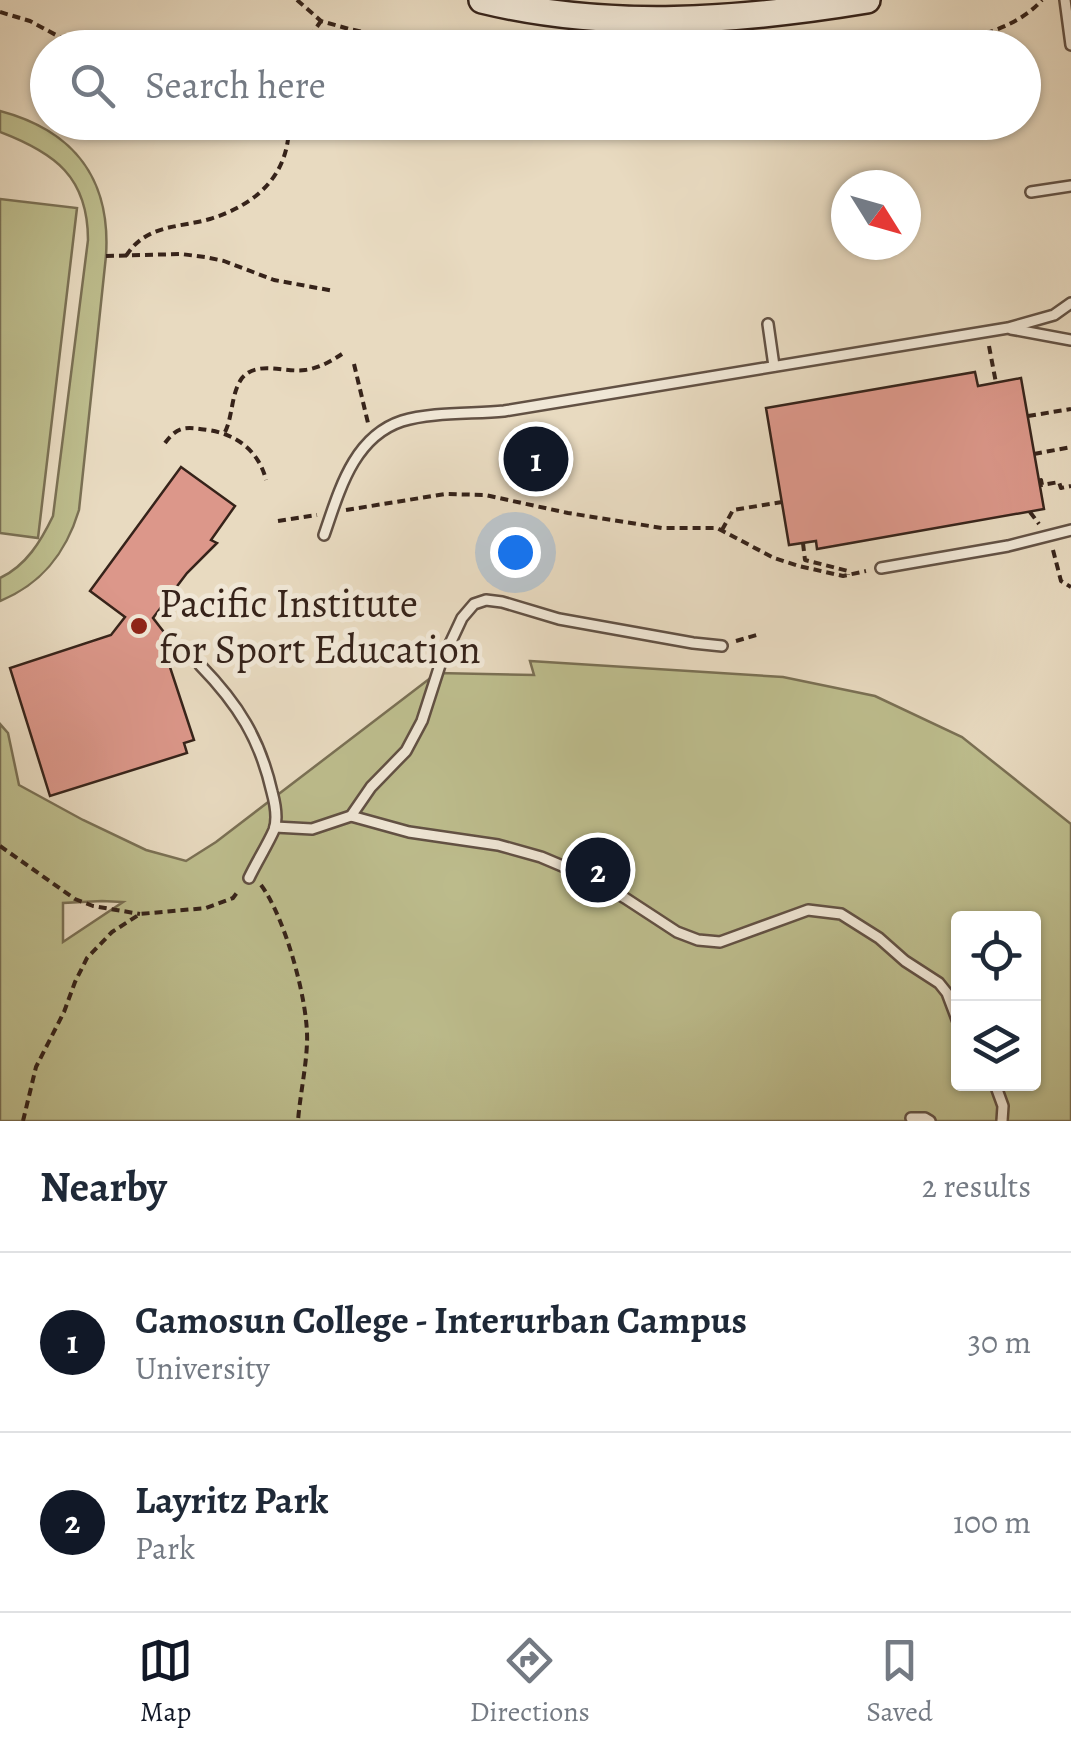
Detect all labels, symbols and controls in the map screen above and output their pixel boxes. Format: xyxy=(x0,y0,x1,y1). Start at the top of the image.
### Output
search box xyxy=(30,30,1041,140)
icon: search xyxy=(65,58,120,113)
text: Search here xyxy=(145,59,326,111)
north arrow xyxy=(831,170,921,260)
pin: 1 xyxy=(504,422,568,496)
your location xyxy=(490,527,541,578)
place label: Pacific Institute for Sport Education xyxy=(159,576,481,677)
marker: Pacific Institute for Sport Education xyxy=(128,615,150,637)
pin: 2 xyxy=(566,832,630,908)
map controls xyxy=(951,911,1041,1091)
button: locate xyxy=(951,911,1041,1001)
button: layers xyxy=(951,1001,1041,1091)
text: Nearby xyxy=(40,1158,167,1215)
text: 2 results xyxy=(922,1164,1031,1208)
text: Camosun College - Interurban Campus xyxy=(135,1294,747,1346)
text: 1 xyxy=(67,1320,78,1364)
text: 30 m xyxy=(968,1320,1031,1364)
text: University xyxy=(135,1346,270,1390)
text: Layritz Park xyxy=(135,1474,328,1526)
text: 2 xyxy=(65,1500,80,1544)
text: 100 m xyxy=(953,1500,1031,1544)
text: Park xyxy=(135,1526,195,1570)
tab: Map xyxy=(138,1633,193,1731)
tab: Directions xyxy=(470,1633,590,1731)
tab: Saved xyxy=(866,1633,933,1731)

